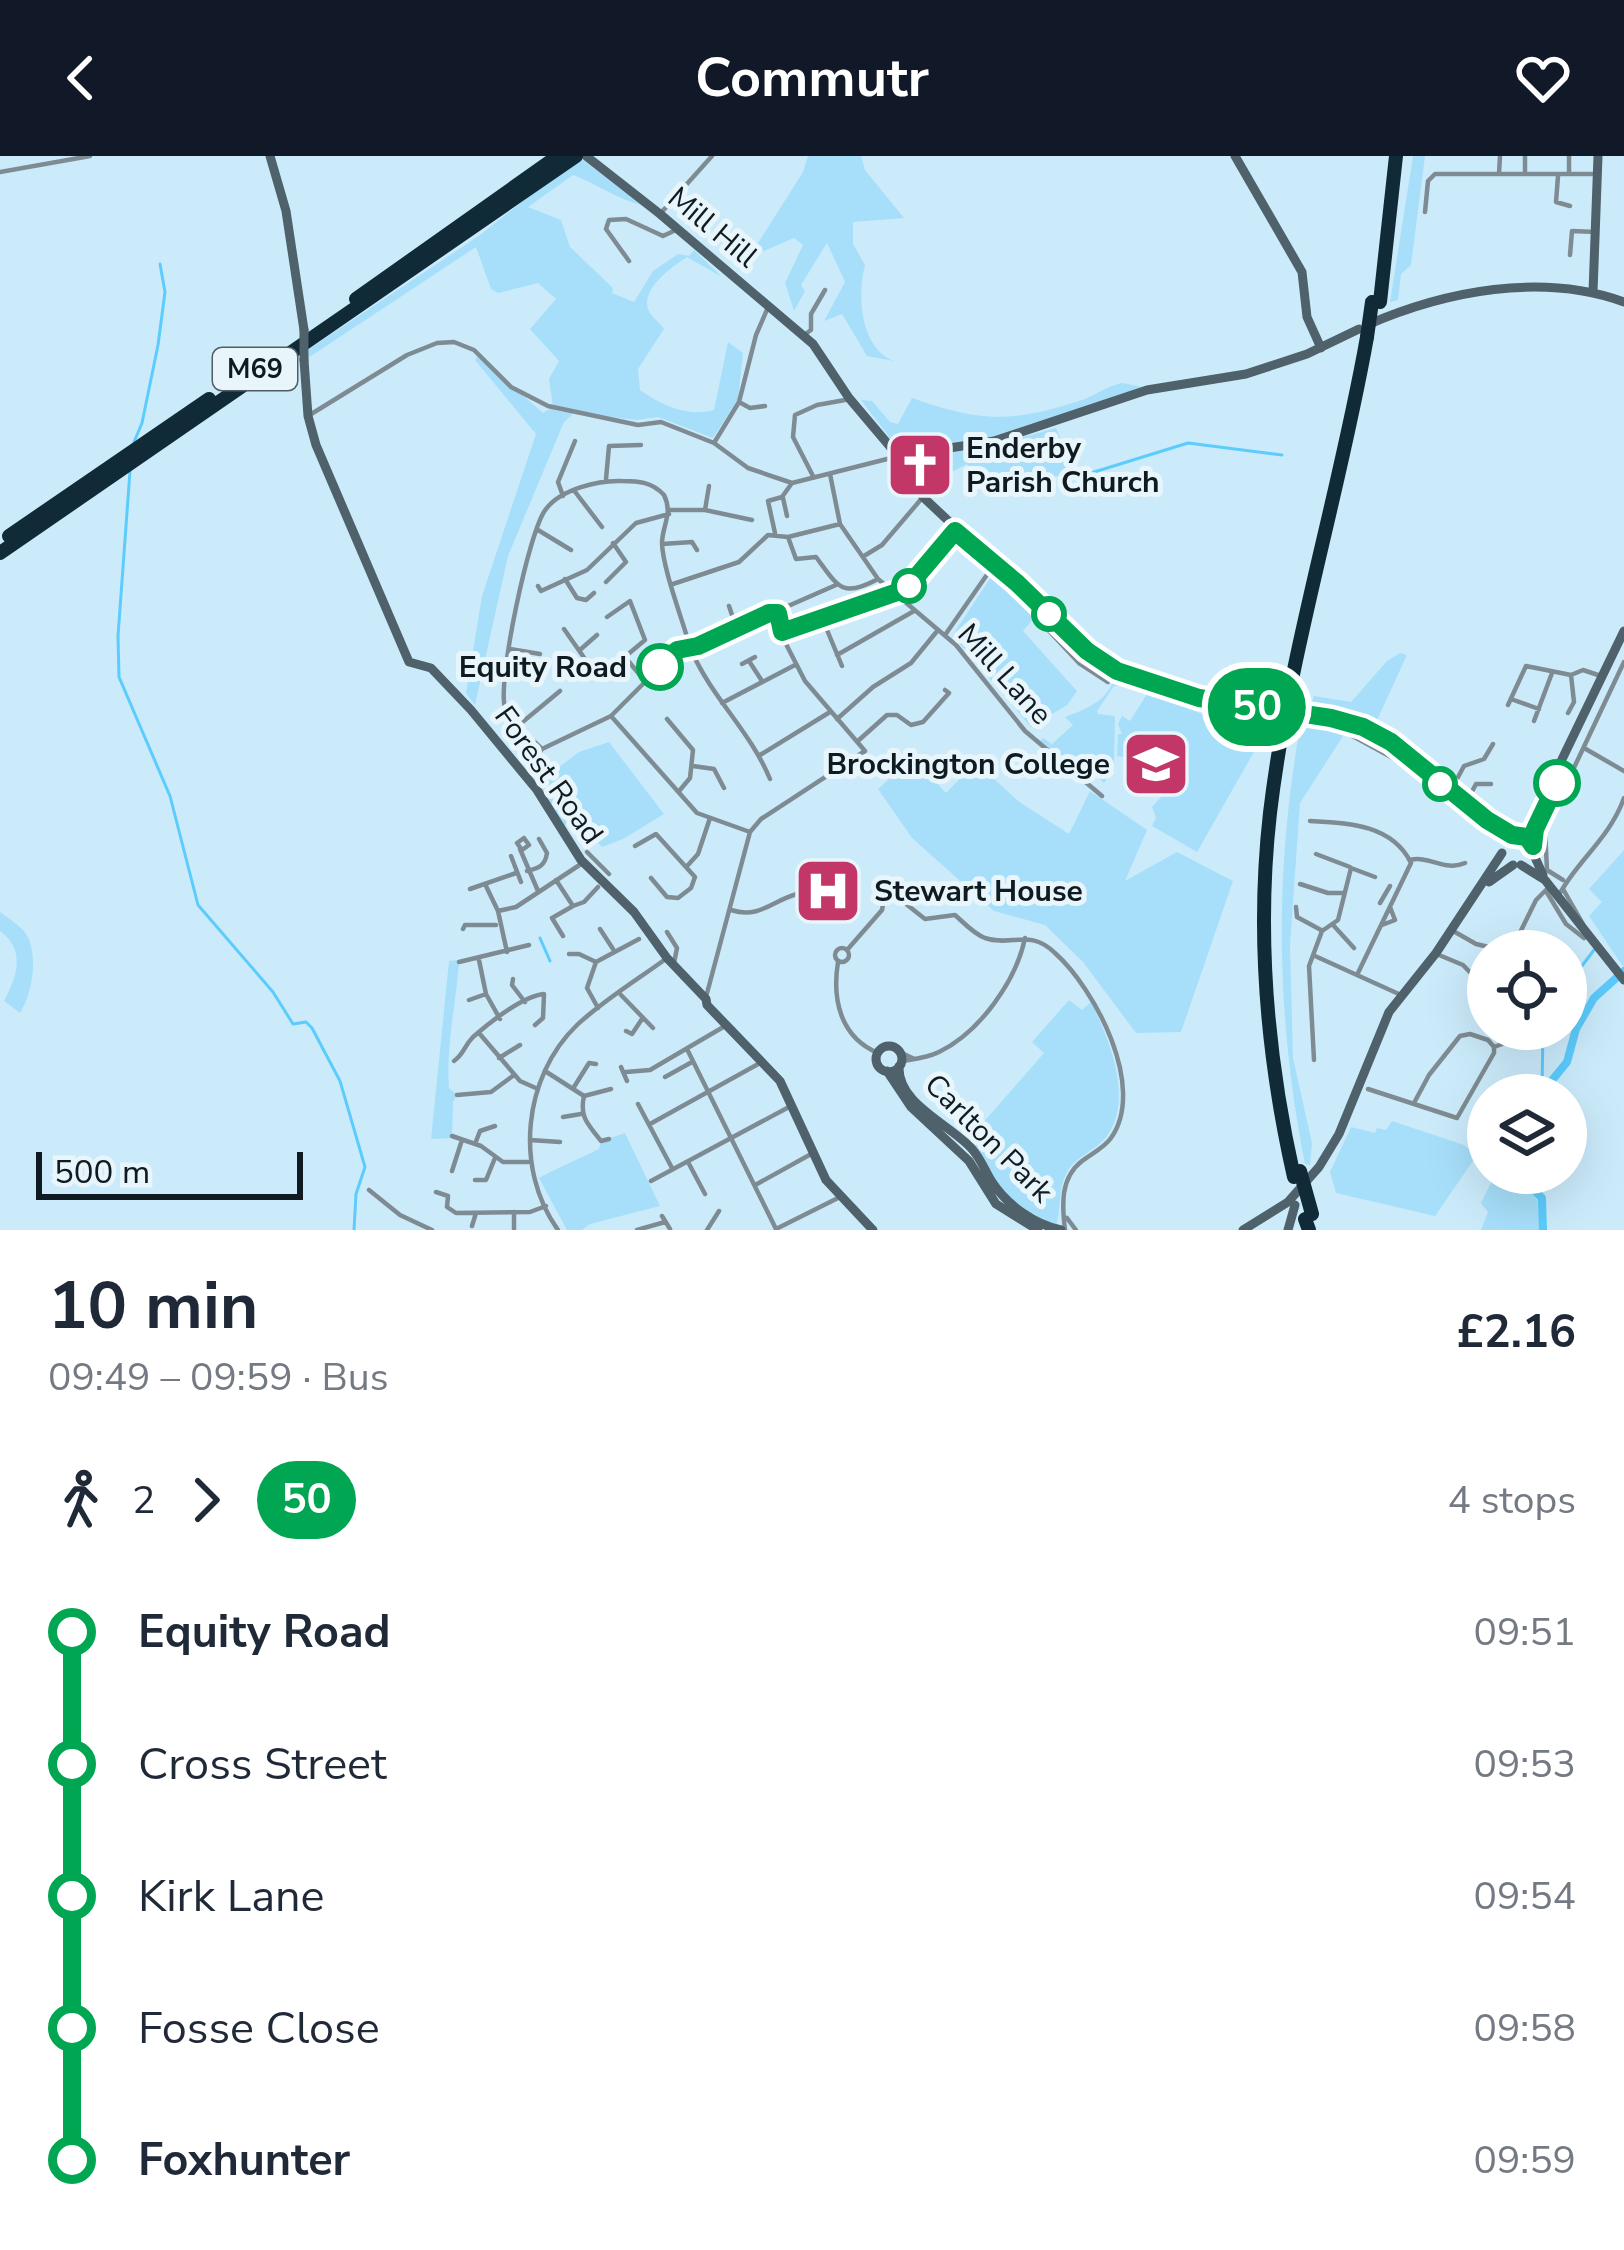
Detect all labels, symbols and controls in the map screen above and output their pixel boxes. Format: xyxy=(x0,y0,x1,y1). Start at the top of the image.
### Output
text: Commutr xyxy=(695,41,929,115)
icon: back xyxy=(48,45,114,111)
icon: heart xyxy=(1510,45,1576,111)
street label: Mill Hill xyxy=(659,178,766,277)
road number: M69 xyxy=(213,348,297,390)
place label: Enderby Parish Church xyxy=(966,428,1160,503)
church icon: Enderby Parish Church xyxy=(885,430,955,500)
unlabelled marker xyxy=(893,570,925,602)
unlabelled marker xyxy=(1033,598,1065,630)
street label: Mill Lane xyxy=(948,615,1061,734)
marker: Equity Road xyxy=(638,645,682,689)
place label: Equity Road xyxy=(459,647,627,688)
line badge: 50 xyxy=(1203,668,1311,746)
text: 50 xyxy=(1232,678,1282,735)
street label: Forest Road xyxy=(485,698,613,853)
school or university icon: Brockington College xyxy=(1121,729,1191,799)
place label: Brockington College xyxy=(826,744,1110,785)
unlabelled marker xyxy=(1535,761,1579,805)
unlabelled marker xyxy=(1424,768,1456,800)
hospital icon: Stewart House xyxy=(793,856,863,926)
place label: Stewart House xyxy=(874,871,1083,912)
map controls xyxy=(1467,930,1587,1194)
button: locate xyxy=(1467,930,1587,1050)
street label: Carlton Park xyxy=(915,1065,1063,1212)
button: layers xyxy=(1467,1074,1587,1194)
scale bar xyxy=(36,1146,303,1199)
text: 500 m xyxy=(54,1150,150,1195)
text: 10 min xyxy=(48,1261,258,1351)
text: £2.16 xyxy=(1457,1302,1576,1363)
text: 09:49 – 09:59 · Bus xyxy=(48,1351,388,1404)
icon: walk xyxy=(48,1467,114,1533)
icon: forward xyxy=(173,1467,239,1533)
text: 50 xyxy=(281,1471,332,1528)
text: 2 xyxy=(132,1474,155,1527)
text: 4 stops xyxy=(1447,1474,1576,1527)
text: Equity Road xyxy=(138,1602,391,1663)
text: 09:51 xyxy=(1474,1606,1576,1659)
text: Cross Street xyxy=(138,1734,387,1795)
text: 09:53 xyxy=(1474,1738,1576,1791)
text: Kirk Lane xyxy=(138,1866,325,1927)
text: 09:54 xyxy=(1474,1870,1576,1923)
text: Fosse Close xyxy=(138,1998,380,2059)
text: 09:58 xyxy=(1474,2002,1576,2055)
text: Foxhunter xyxy=(138,2130,350,2191)
text: 09:59 xyxy=(1474,2134,1576,2187)

